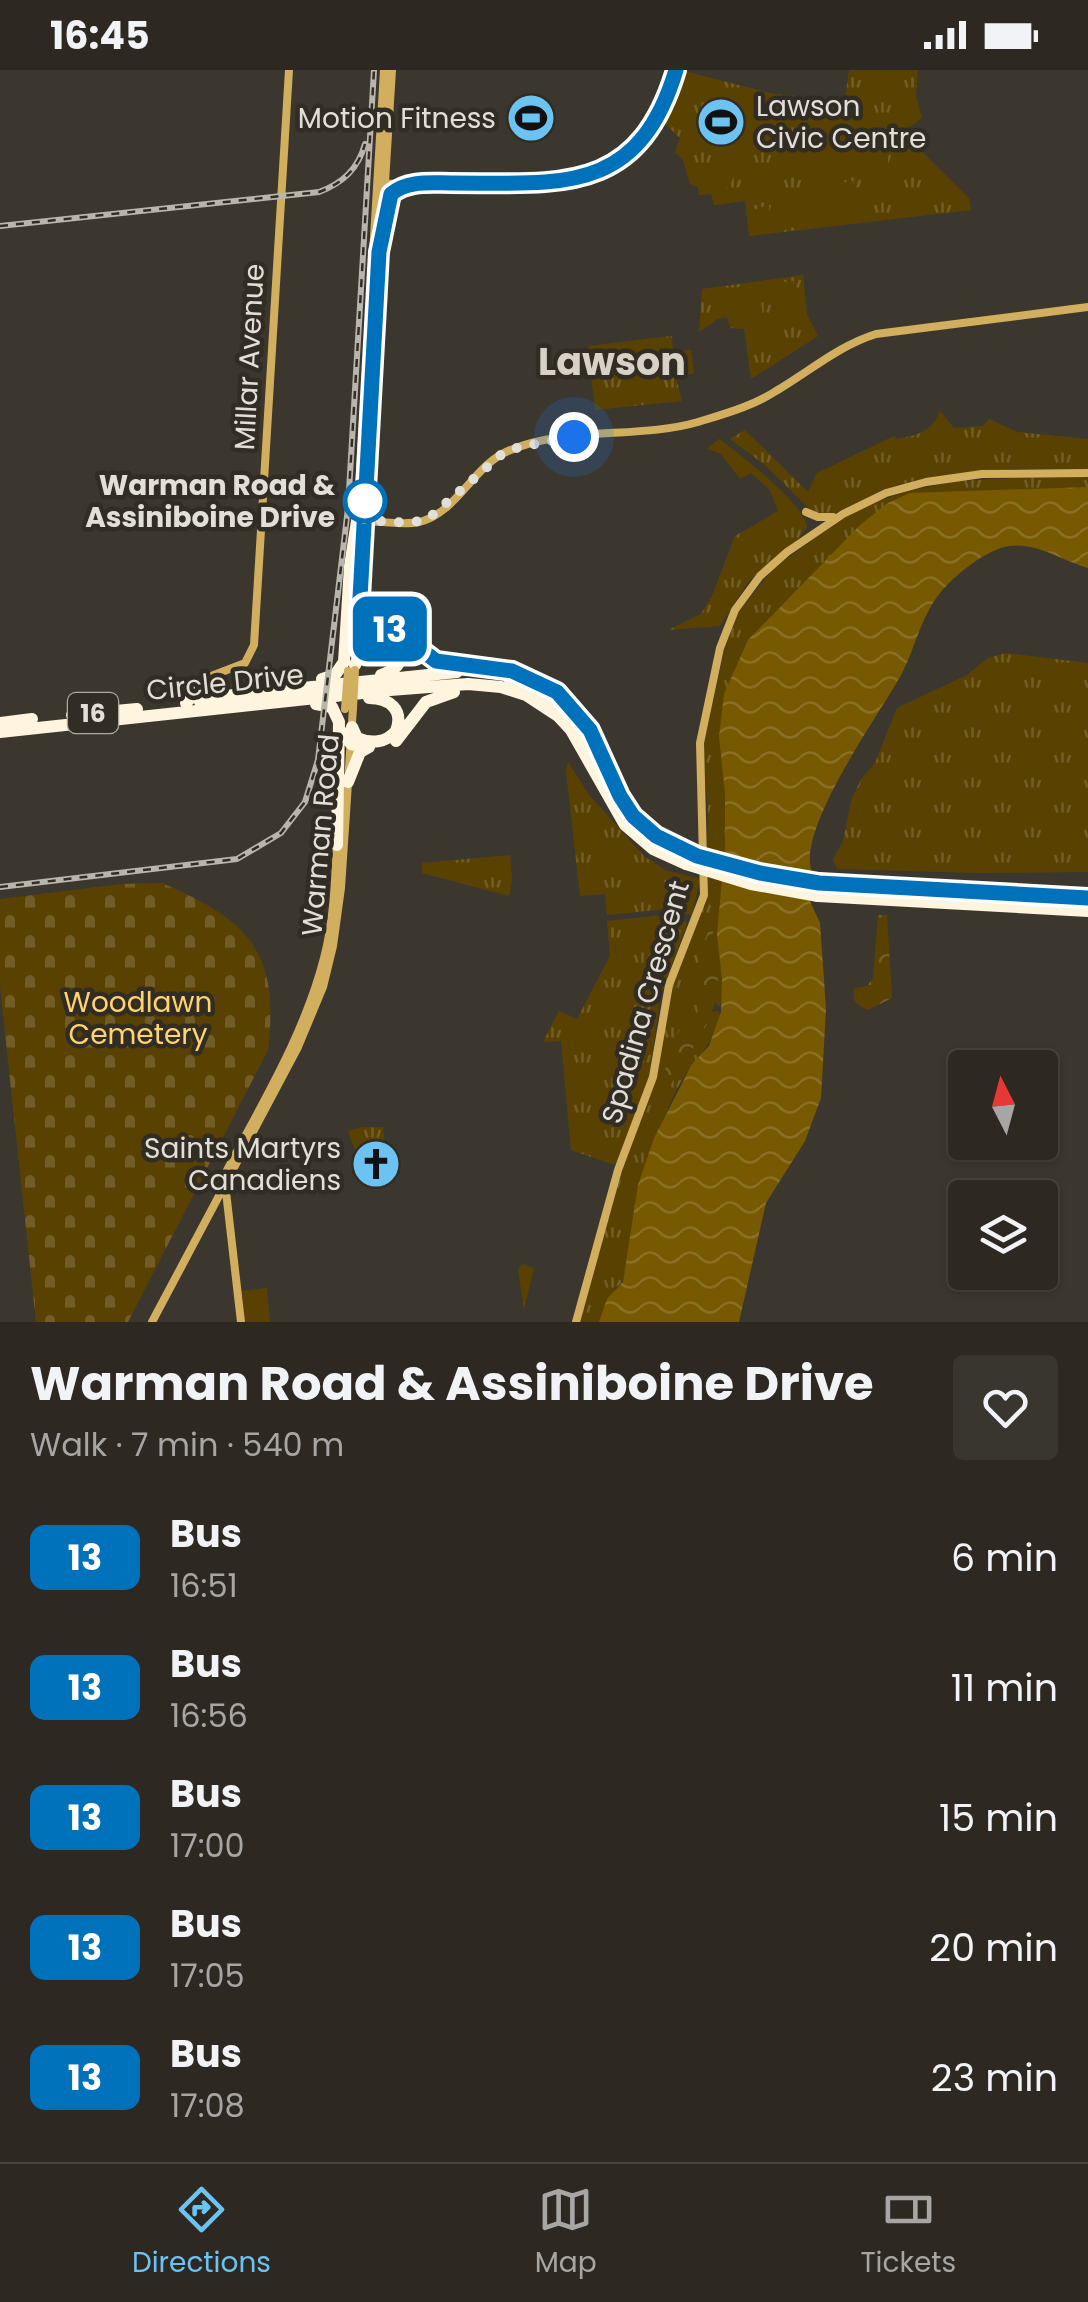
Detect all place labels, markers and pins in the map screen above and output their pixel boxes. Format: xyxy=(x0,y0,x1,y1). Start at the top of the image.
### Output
place label: Lawson Civic Centre xyxy=(756,87,926,158)
sports icon: Motion Fitness xyxy=(505,92,557,144)
sports icon: Lawson Civic Centre xyxy=(695,96,747,148)
place label: Motion Fitness xyxy=(298,99,496,138)
place label: Warman Road & Assiniboine Drive xyxy=(85,466,336,537)
marker: Warman Road & Assiniboine Drive xyxy=(344,480,386,522)
place label: Saints Martyrs Canadiens xyxy=(144,1129,341,1200)
church icon: Saints Martyrs Canadiens xyxy=(350,1138,402,1190)

